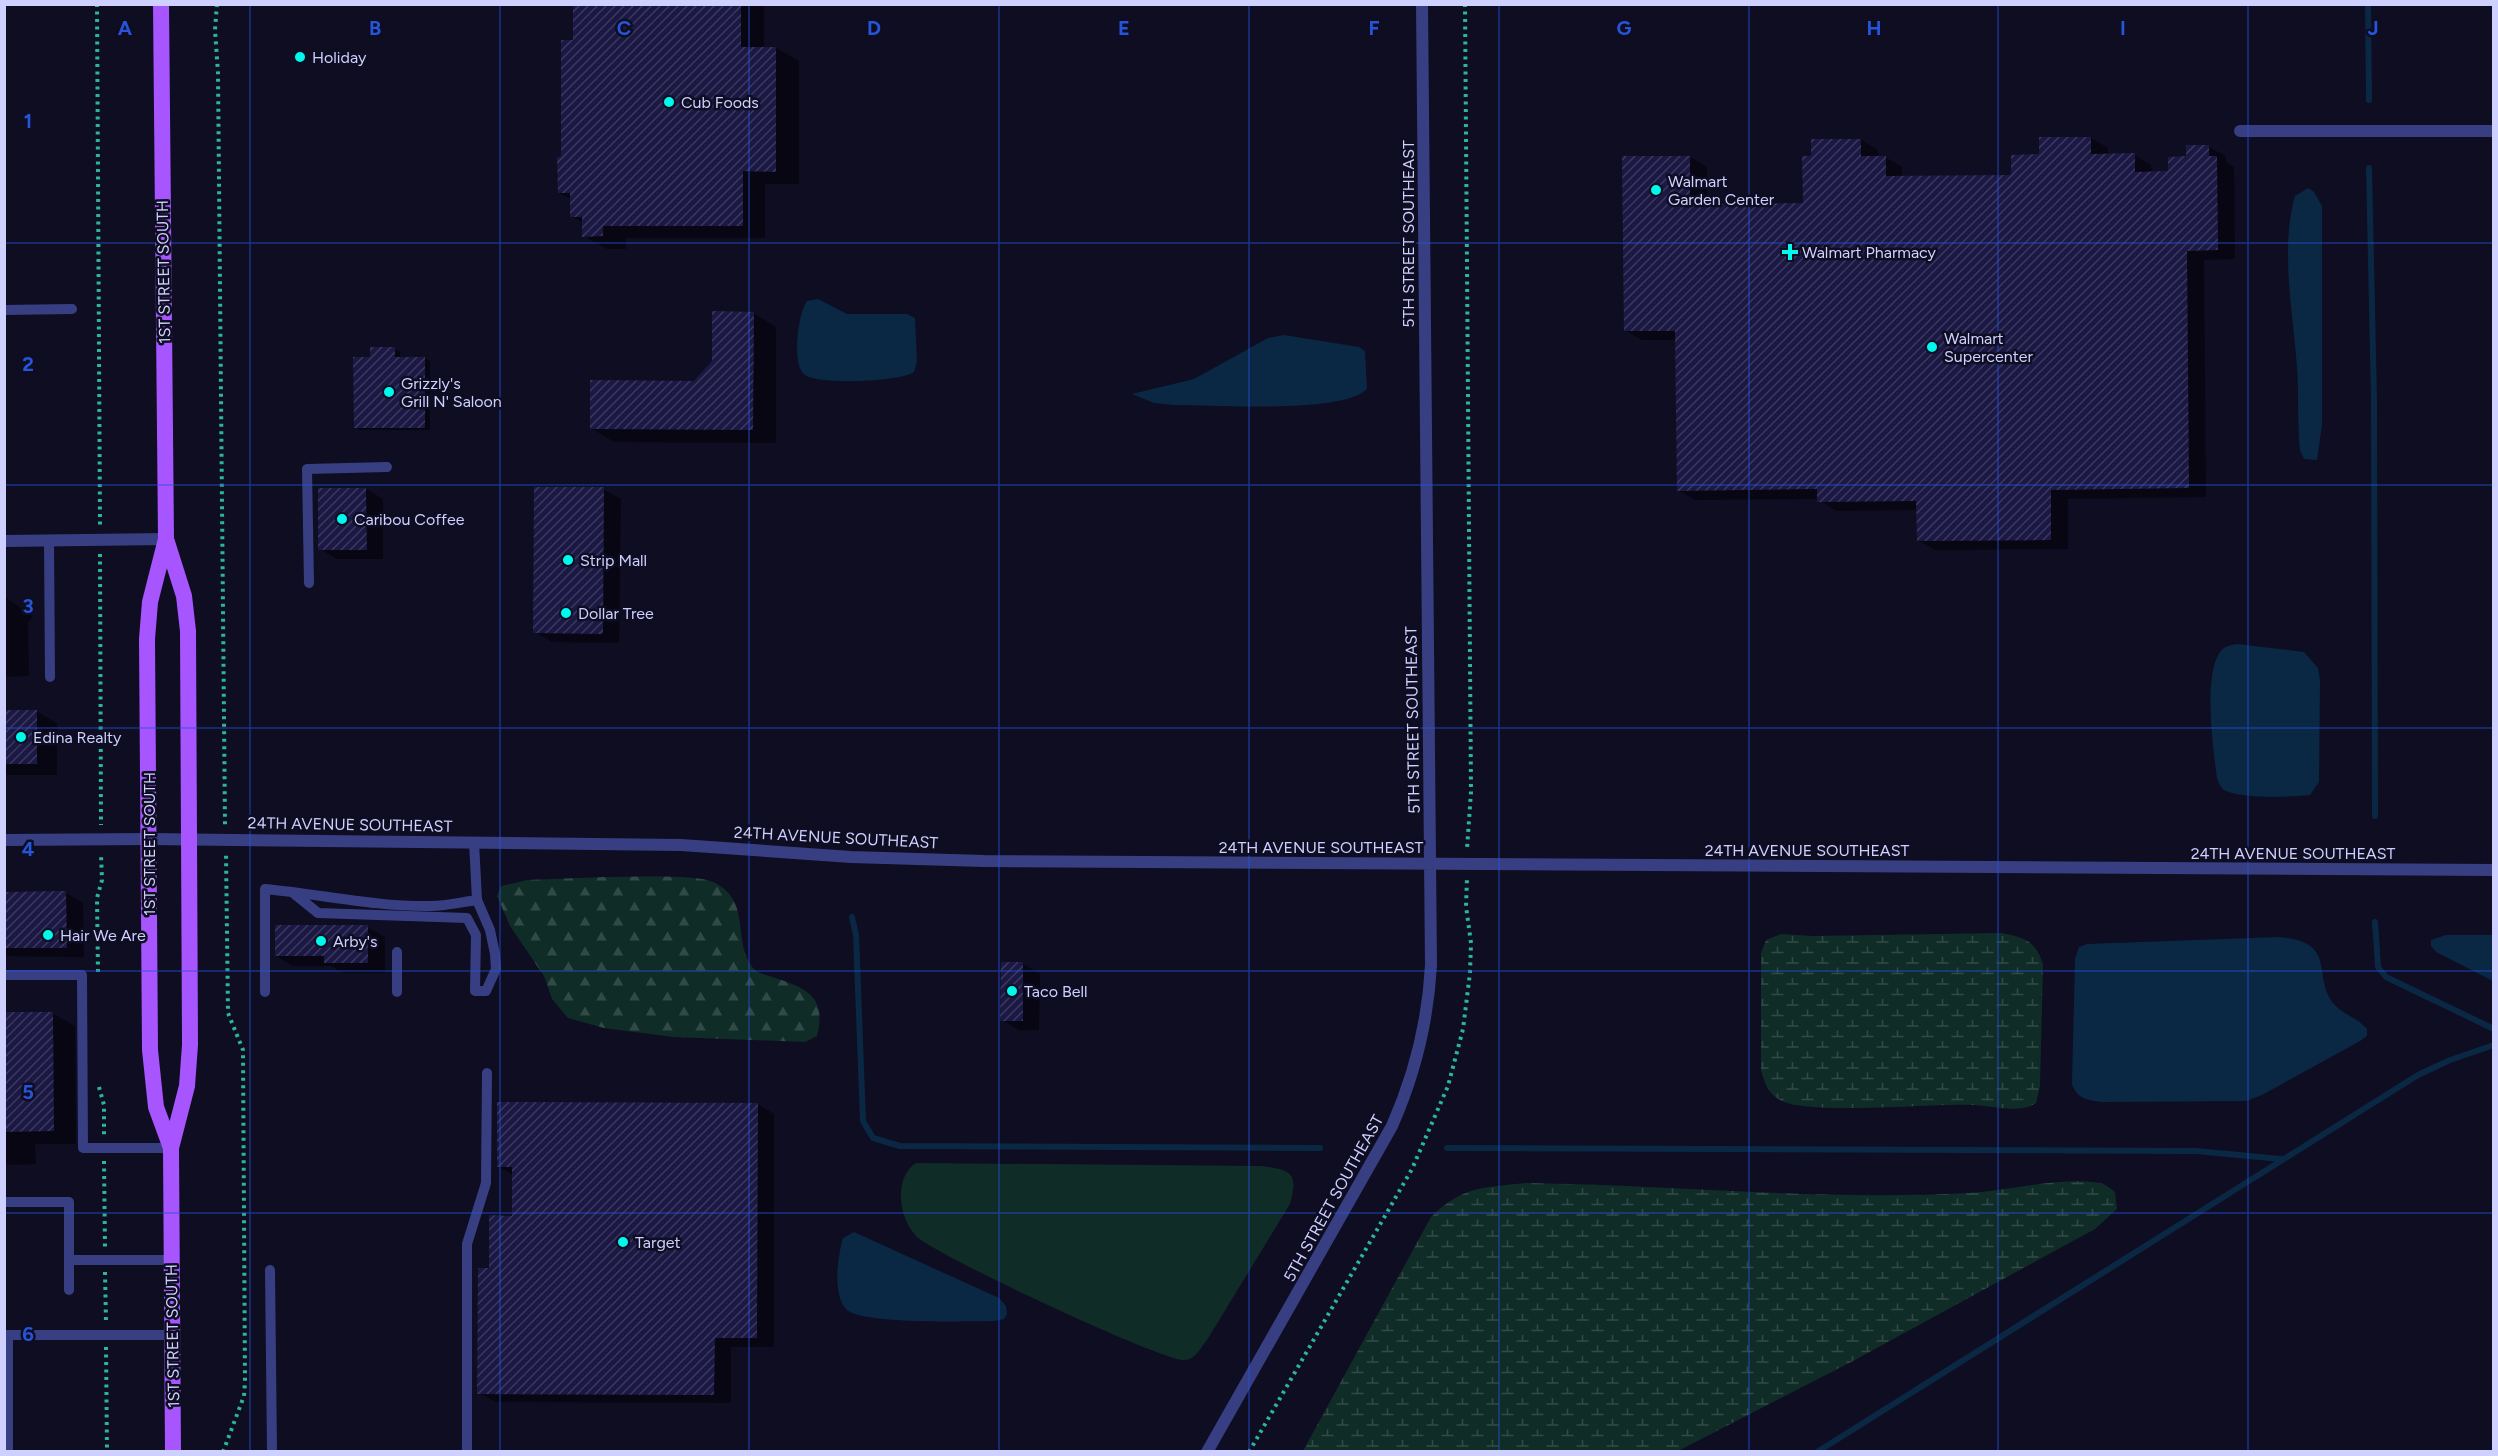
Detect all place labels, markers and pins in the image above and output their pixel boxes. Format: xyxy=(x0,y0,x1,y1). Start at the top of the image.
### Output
place label: Holiday xyxy=(312,48,367,67)
marker: Holiday xyxy=(293,50,307,64)
place label: Cub Foods xyxy=(681,93,759,112)
marker: Cub Foods xyxy=(662,95,676,109)
place label: Walmart Garden Center xyxy=(1668,172,1775,209)
marker: Walmart Garden Center xyxy=(1649,183,1663,197)
place label: Walmart Pharmacy xyxy=(1802,243,1937,262)
marker: Walmart Pharmacy xyxy=(1783,245,1797,259)
place label: Walmart Supercenter xyxy=(1944,329,2033,366)
marker: Walmart Supercenter xyxy=(1925,340,1939,354)
place label: Grizzly's Grill N' Saloon xyxy=(401,374,502,411)
marker: Grizzly's Grill N' Saloon xyxy=(382,385,396,399)
place label: Caribou Coffee xyxy=(354,510,465,529)
marker: Caribou Coffee xyxy=(335,512,349,526)
place label: Strip Mall xyxy=(580,551,647,570)
marker: Strip Mall xyxy=(561,553,575,567)
place label: Dollar Tree xyxy=(578,604,654,623)
marker: Dollar Tree xyxy=(559,606,573,620)
place label: Edina Realty xyxy=(33,728,122,747)
marker: Edina Realty xyxy=(14,730,28,744)
place label: Hair We Are xyxy=(60,926,146,945)
marker: Hair We Are xyxy=(41,928,55,942)
place label: Arby's xyxy=(333,932,377,951)
marker: Arby's xyxy=(314,934,328,948)
place label: Taco Bell xyxy=(1024,982,1087,1001)
marker: Taco Bell xyxy=(1005,984,1019,998)
place label: Target xyxy=(635,1233,681,1252)
marker: Target xyxy=(616,1235,630,1249)

